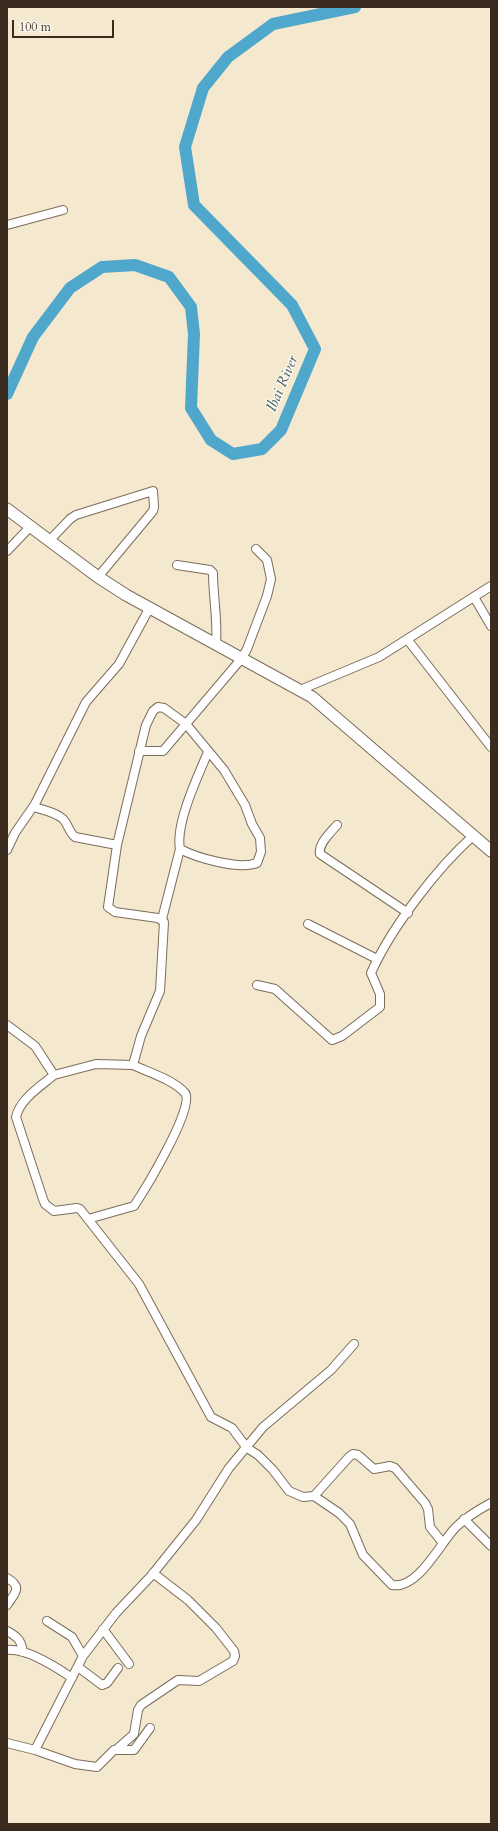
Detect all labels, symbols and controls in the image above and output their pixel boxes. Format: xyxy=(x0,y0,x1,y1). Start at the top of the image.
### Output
scale bar xyxy=(14,12,116,38)
text: 100 m xyxy=(19,19,51,35)
water label: Ibai River xyxy=(263,353,303,415)

